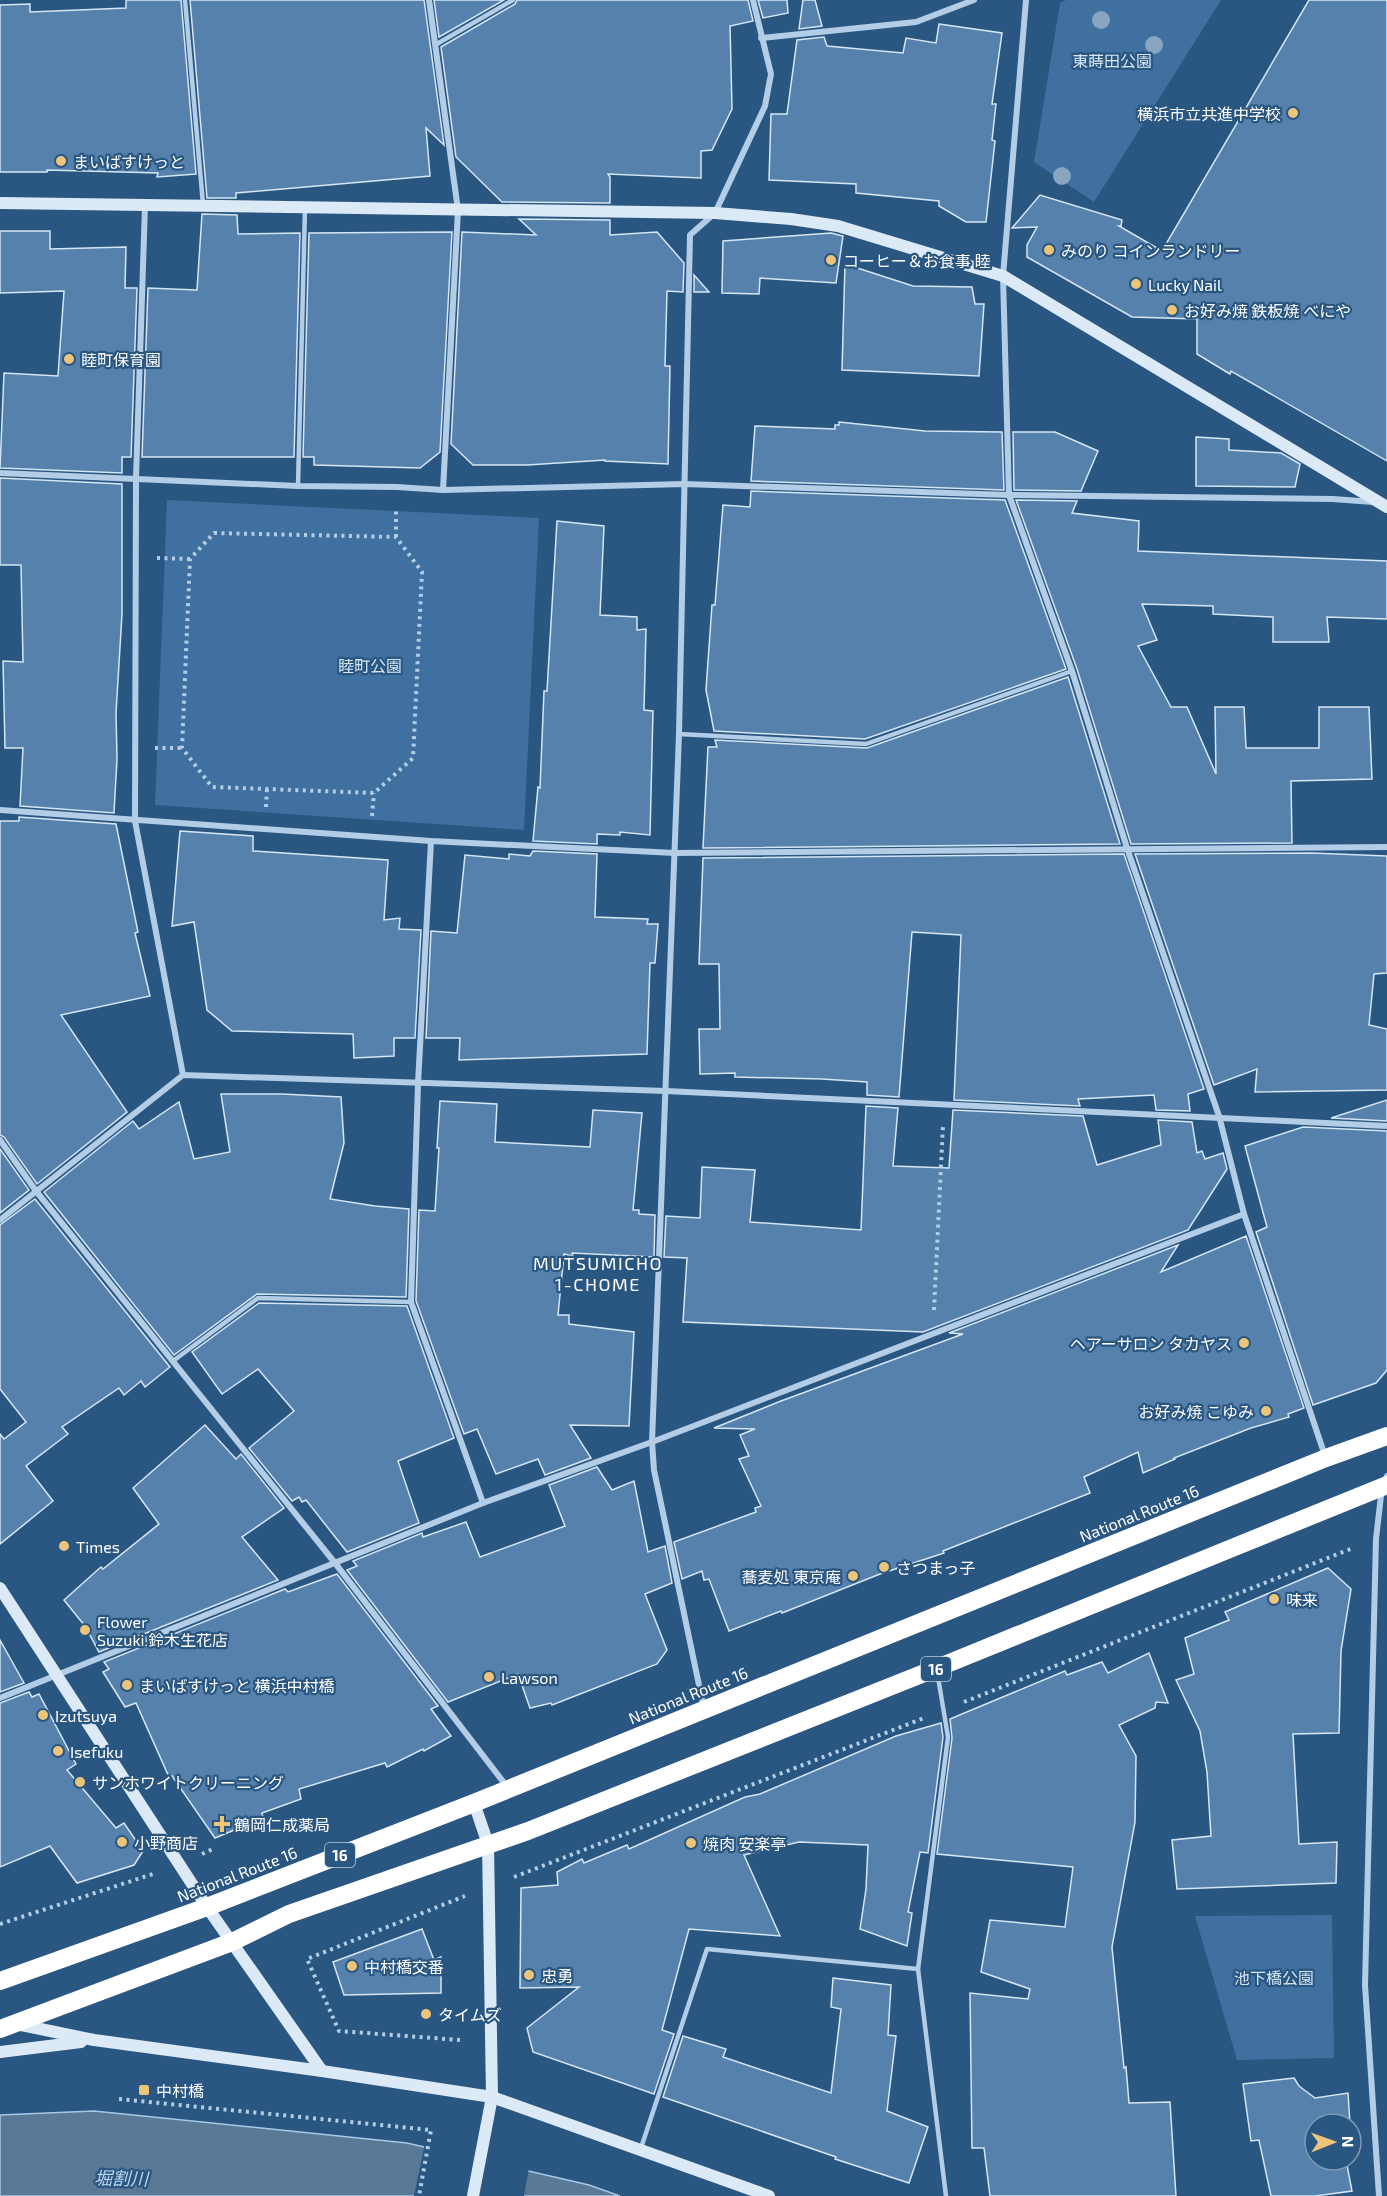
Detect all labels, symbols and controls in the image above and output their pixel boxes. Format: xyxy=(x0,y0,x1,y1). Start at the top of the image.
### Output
park label: 東蒔田公園 xyxy=(1072,51,1152,70)
place label: 横浜市立共進中学校 xyxy=(1137,104,1281,123)
marker: 横浜市立共進中学校 xyxy=(1286,106,1300,120)
place label: まいばすけっと xyxy=(73,152,185,171)
marker: まいばすけっと xyxy=(54,154,68,168)
place label: みのり コインランドリー xyxy=(1061,241,1241,260)
marker: みのり コインランドリー xyxy=(1042,243,1056,257)
place label: コーヒー＆お食事 睦 xyxy=(843,251,991,270)
marker: コーヒー＆お食事 睦 xyxy=(824,253,838,267)
place label: Lucky Nail xyxy=(1148,275,1222,294)
marker: Lucky Nail xyxy=(1129,277,1143,291)
place label: お好み焼 鉄板焼 べにや xyxy=(1184,301,1351,320)
marker: お好み焼 鉄板焼 べにや xyxy=(1165,303,1179,317)
place label: 睦町保育園 xyxy=(81,350,161,369)
marker: 睦町保育園 xyxy=(62,352,76,366)
park label: 睦町公園 xyxy=(338,656,402,675)
district label: MUTSUMICHO 1-CHOME xyxy=(533,1252,663,1295)
place label: ヘアーサロン タカヤス xyxy=(1070,1334,1232,1353)
marker: ヘアーサロン タカヤス xyxy=(1237,1336,1251,1350)
place label: お好み焼 こゆみ xyxy=(1138,1402,1254,1421)
marker: お好み焼 こゆみ xyxy=(1259,1404,1273,1418)
street label: National Route 16 xyxy=(1077,1480,1201,1546)
place label: Times xyxy=(76,1537,120,1556)
marker: Times xyxy=(57,1539,71,1553)
place label: さつまっ子 xyxy=(896,1558,975,1577)
marker: さつまっ子 xyxy=(877,1560,891,1574)
place label: 蕎麦処 東京庵 xyxy=(741,1567,841,1586)
marker: 蕎麦処 東京庵 xyxy=(846,1569,860,1583)
place label: 味来 xyxy=(1286,1590,1318,1609)
marker: 味来 xyxy=(1267,1592,1281,1606)
place label: Flower Suzuki 鈴木生花店 xyxy=(97,1612,228,1649)
marker: Flower Suzuki 鈴木生花店 xyxy=(78,1623,92,1637)
road number: 16 xyxy=(921,1657,951,1681)
street label: National Route 16 xyxy=(626,1662,750,1728)
place label: Lawson xyxy=(501,1668,558,1687)
marker: Lawson xyxy=(482,1670,496,1684)
place label: まいばすけっと 横浜中村橋 xyxy=(139,1676,335,1695)
marker: まいばすけっと 横浜中村橋 xyxy=(120,1678,134,1692)
place label: Izutsuya xyxy=(55,1706,117,1725)
marker: Izutsuya xyxy=(36,1708,50,1722)
place label: Isefuku xyxy=(70,1742,123,1761)
marker: Isefuku xyxy=(51,1744,65,1758)
place label: サンホワイトクリーニング xyxy=(92,1773,284,1792)
marker: サンホワイトクリーニング xyxy=(73,1775,87,1789)
place label: 鶴岡仁成薬局 xyxy=(234,1815,330,1834)
marker: 鶴岡仁成薬局 xyxy=(215,1817,229,1831)
place label: 小野商店 xyxy=(134,1833,198,1852)
place label: 焼肉 安楽亭 xyxy=(703,1834,787,1853)
marker: 小野商店 xyxy=(115,1835,129,1849)
marker: 焼肉 安楽亭 xyxy=(684,1836,698,1850)
street label: National Route 16 xyxy=(174,1842,300,1906)
road number: 16 xyxy=(325,1843,355,1867)
place label: 中村橋交番 xyxy=(364,1957,444,1976)
marker: 中村橋交番 xyxy=(345,1959,359,1973)
place label: 忠勇 xyxy=(541,1966,573,1985)
marker: 忠勇 xyxy=(522,1968,536,1982)
park label: 池下橋公園 xyxy=(1234,1968,1314,1987)
place label: タイムズ xyxy=(438,2005,502,2024)
marker: タイムズ xyxy=(419,2007,433,2021)
place label: 中村橋 xyxy=(156,2081,204,2100)
marker: 中村橋 xyxy=(137,2083,151,2097)
north arrow xyxy=(1303,2112,1363,2172)
text: N xyxy=(1339,2136,1358,2148)
water label: 堀割川 xyxy=(94,2167,150,2190)

